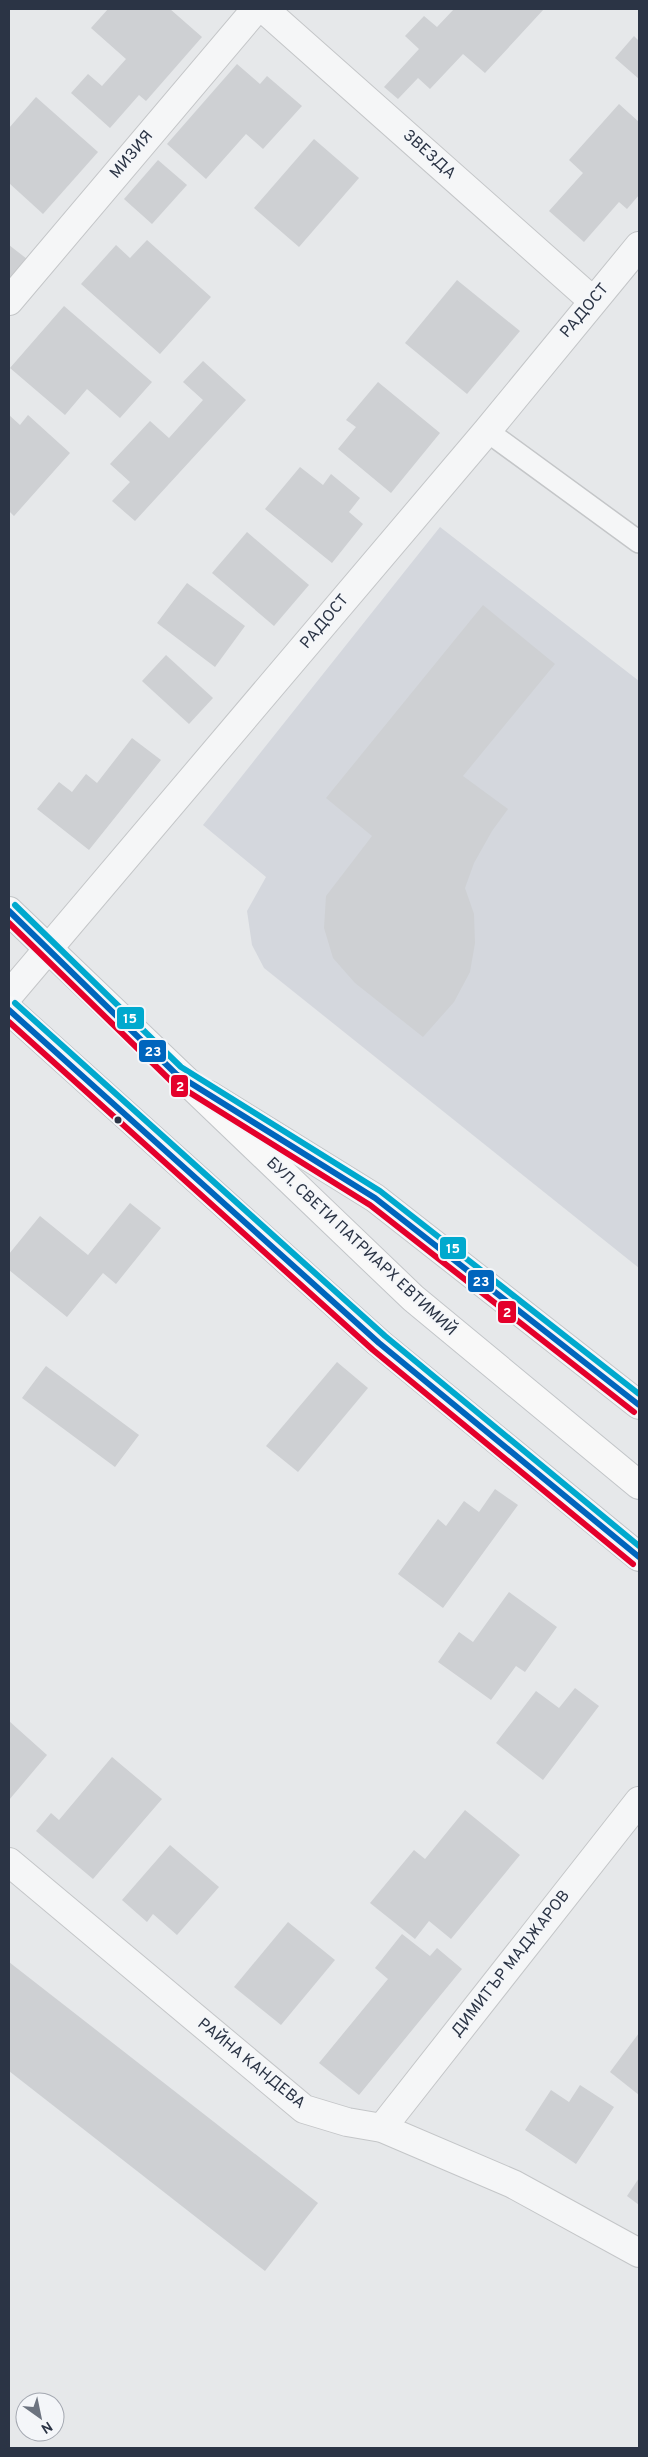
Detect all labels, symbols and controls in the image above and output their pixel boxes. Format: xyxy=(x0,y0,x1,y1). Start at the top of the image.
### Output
street label: ЗВЕЗДА xyxy=(398,126,460,184)
street label: МИЗИЯ xyxy=(106,127,158,183)
street label: РАДОСТ xyxy=(556,280,614,342)
street label: РАДОСТ xyxy=(296,591,354,653)
line badge: 15 xyxy=(116,1006,145,1030)
text: 15 xyxy=(123,1011,137,1028)
line badge: 23 xyxy=(138,1039,167,1063)
text: 23 xyxy=(145,1044,161,1061)
line badge: 2 xyxy=(170,1074,189,1098)
text: 2 xyxy=(176,1079,184,1096)
unlabelled marker xyxy=(113,1115,123,1125)
street label: БУЛ. СВЕТИ ПАТРИАРХ ЕВТИМИЙ xyxy=(262,1152,462,1341)
line badge: 15 xyxy=(439,1236,467,1260)
text: 15 xyxy=(446,1241,460,1258)
line badge: 23 xyxy=(467,1269,495,1293)
text: 23 xyxy=(473,1274,489,1291)
line badge: 2 xyxy=(497,1300,517,1324)
text: 2 xyxy=(503,1305,511,1322)
street label: ДИМИТЪР МАДЖАРОВ xyxy=(447,1887,575,2041)
street label: РАЙНА КАНДЕВА xyxy=(193,2013,310,2114)
north arrow xyxy=(15,2392,65,2442)
text: N xyxy=(37,2417,55,2437)

